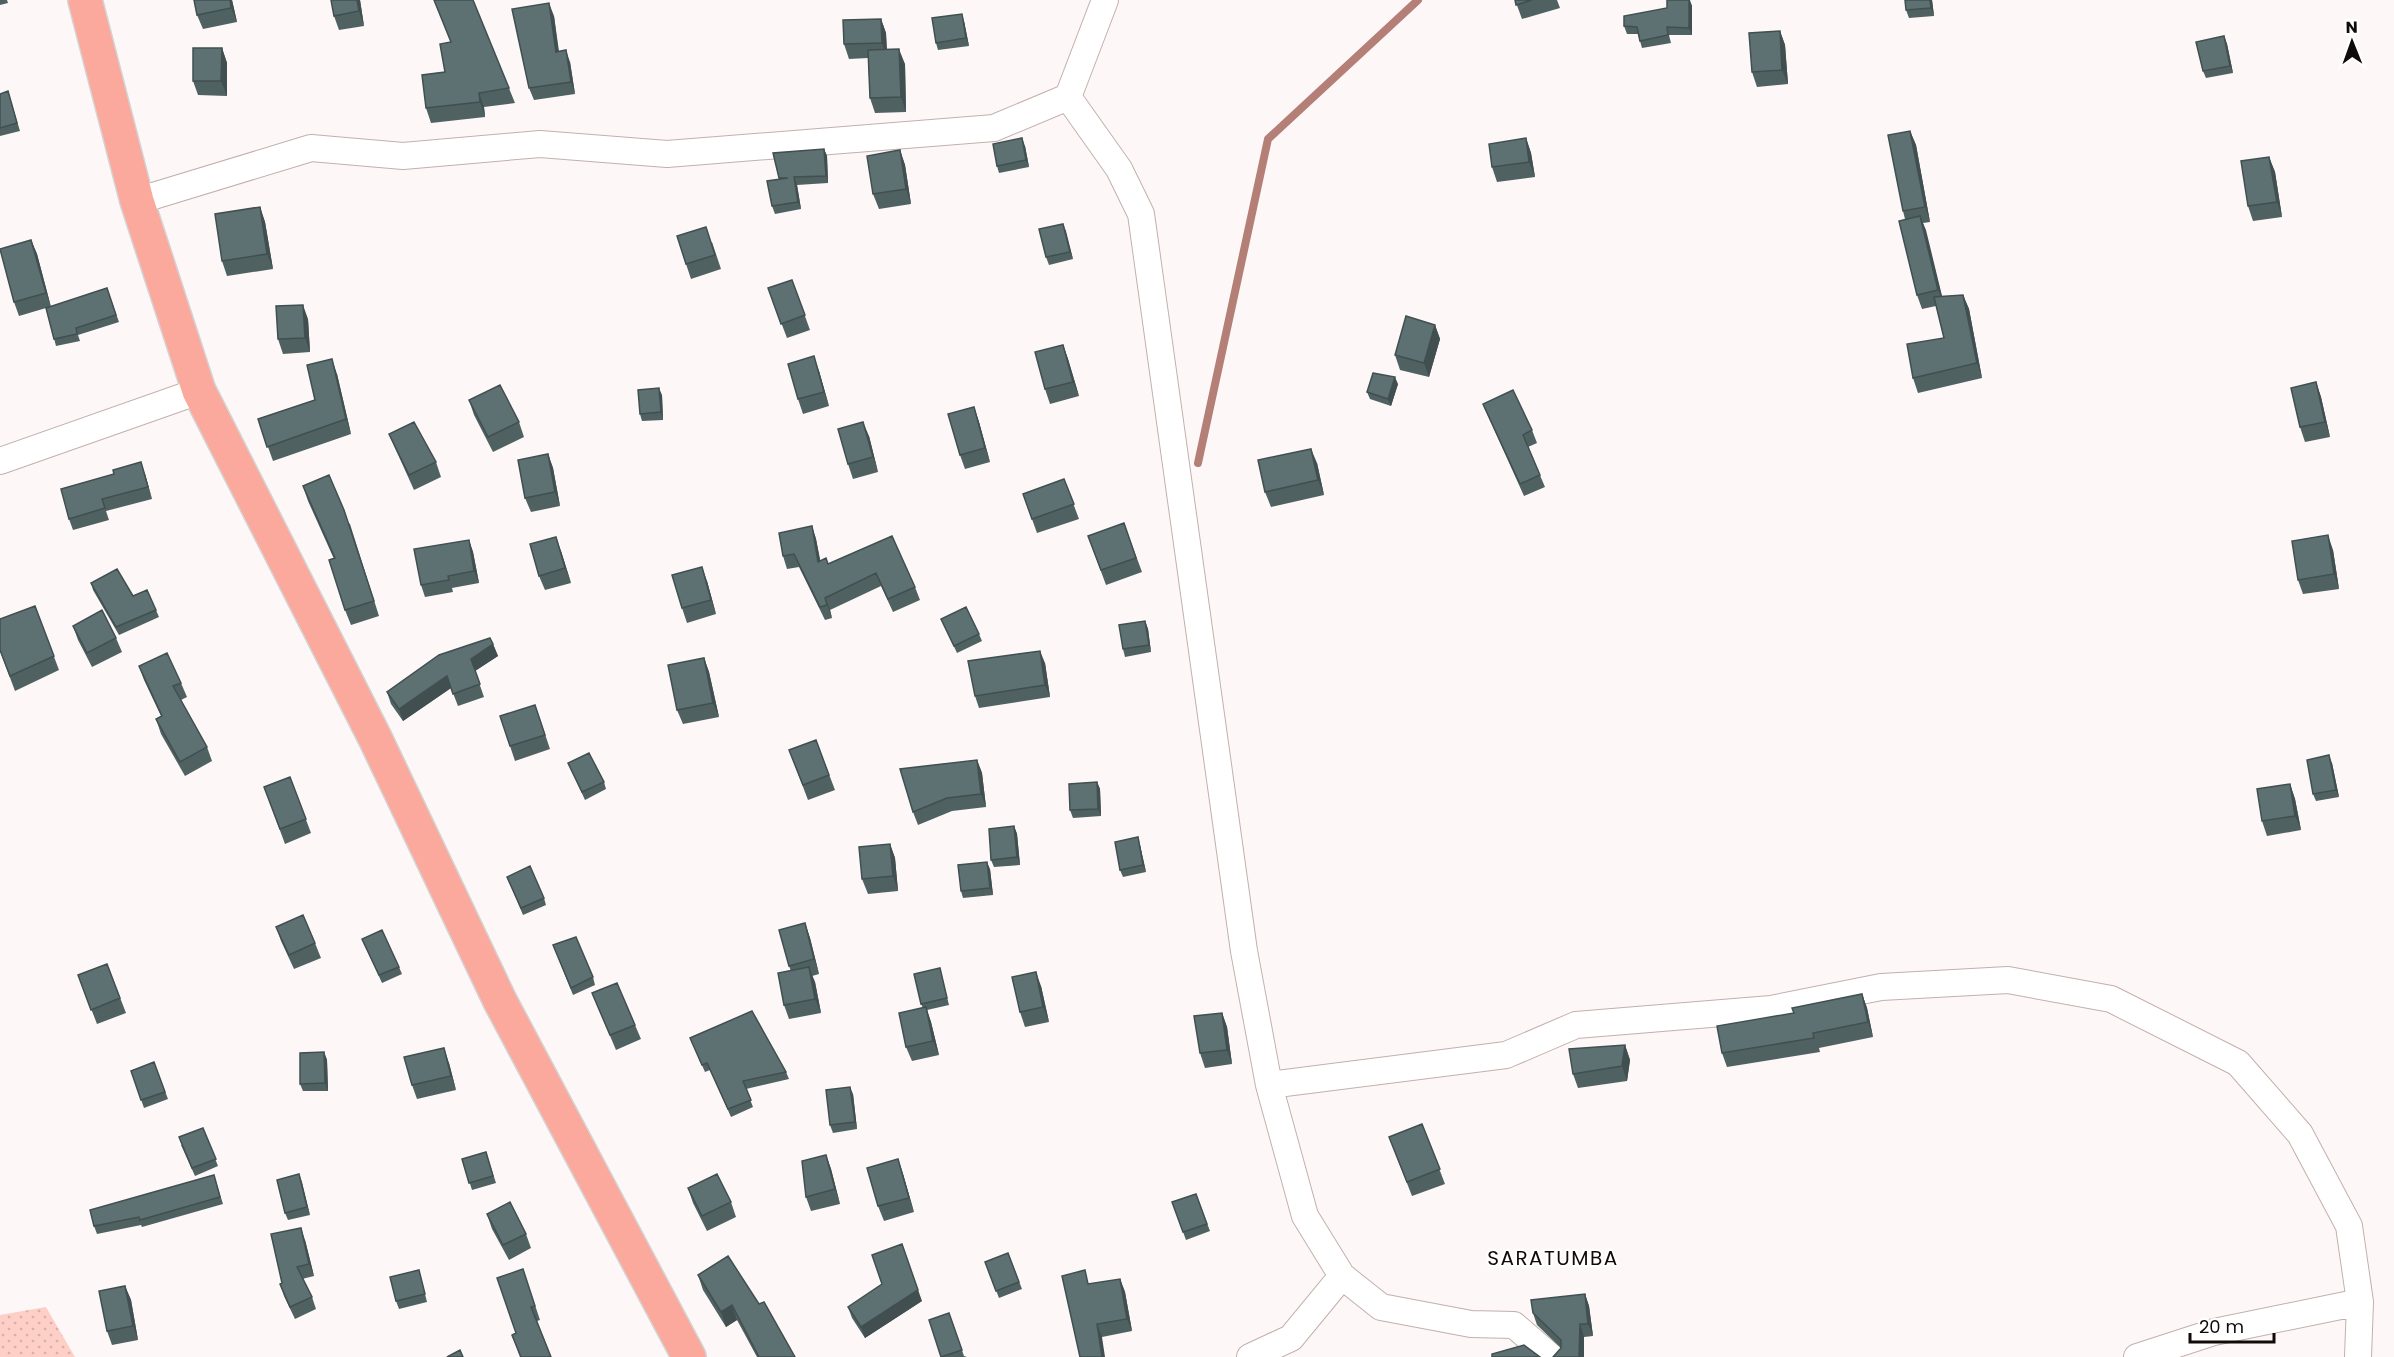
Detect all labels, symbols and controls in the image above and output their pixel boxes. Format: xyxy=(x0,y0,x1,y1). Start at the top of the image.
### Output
north arrow xyxy=(2322,12,2382,72)
text: N xyxy=(2346,16,2358,39)
district label: SARATUMBA xyxy=(1487,1244,1619,1272)
scale bar xyxy=(2190,1306,2274,1344)
text: 20 m xyxy=(2199,1314,2244,1339)

